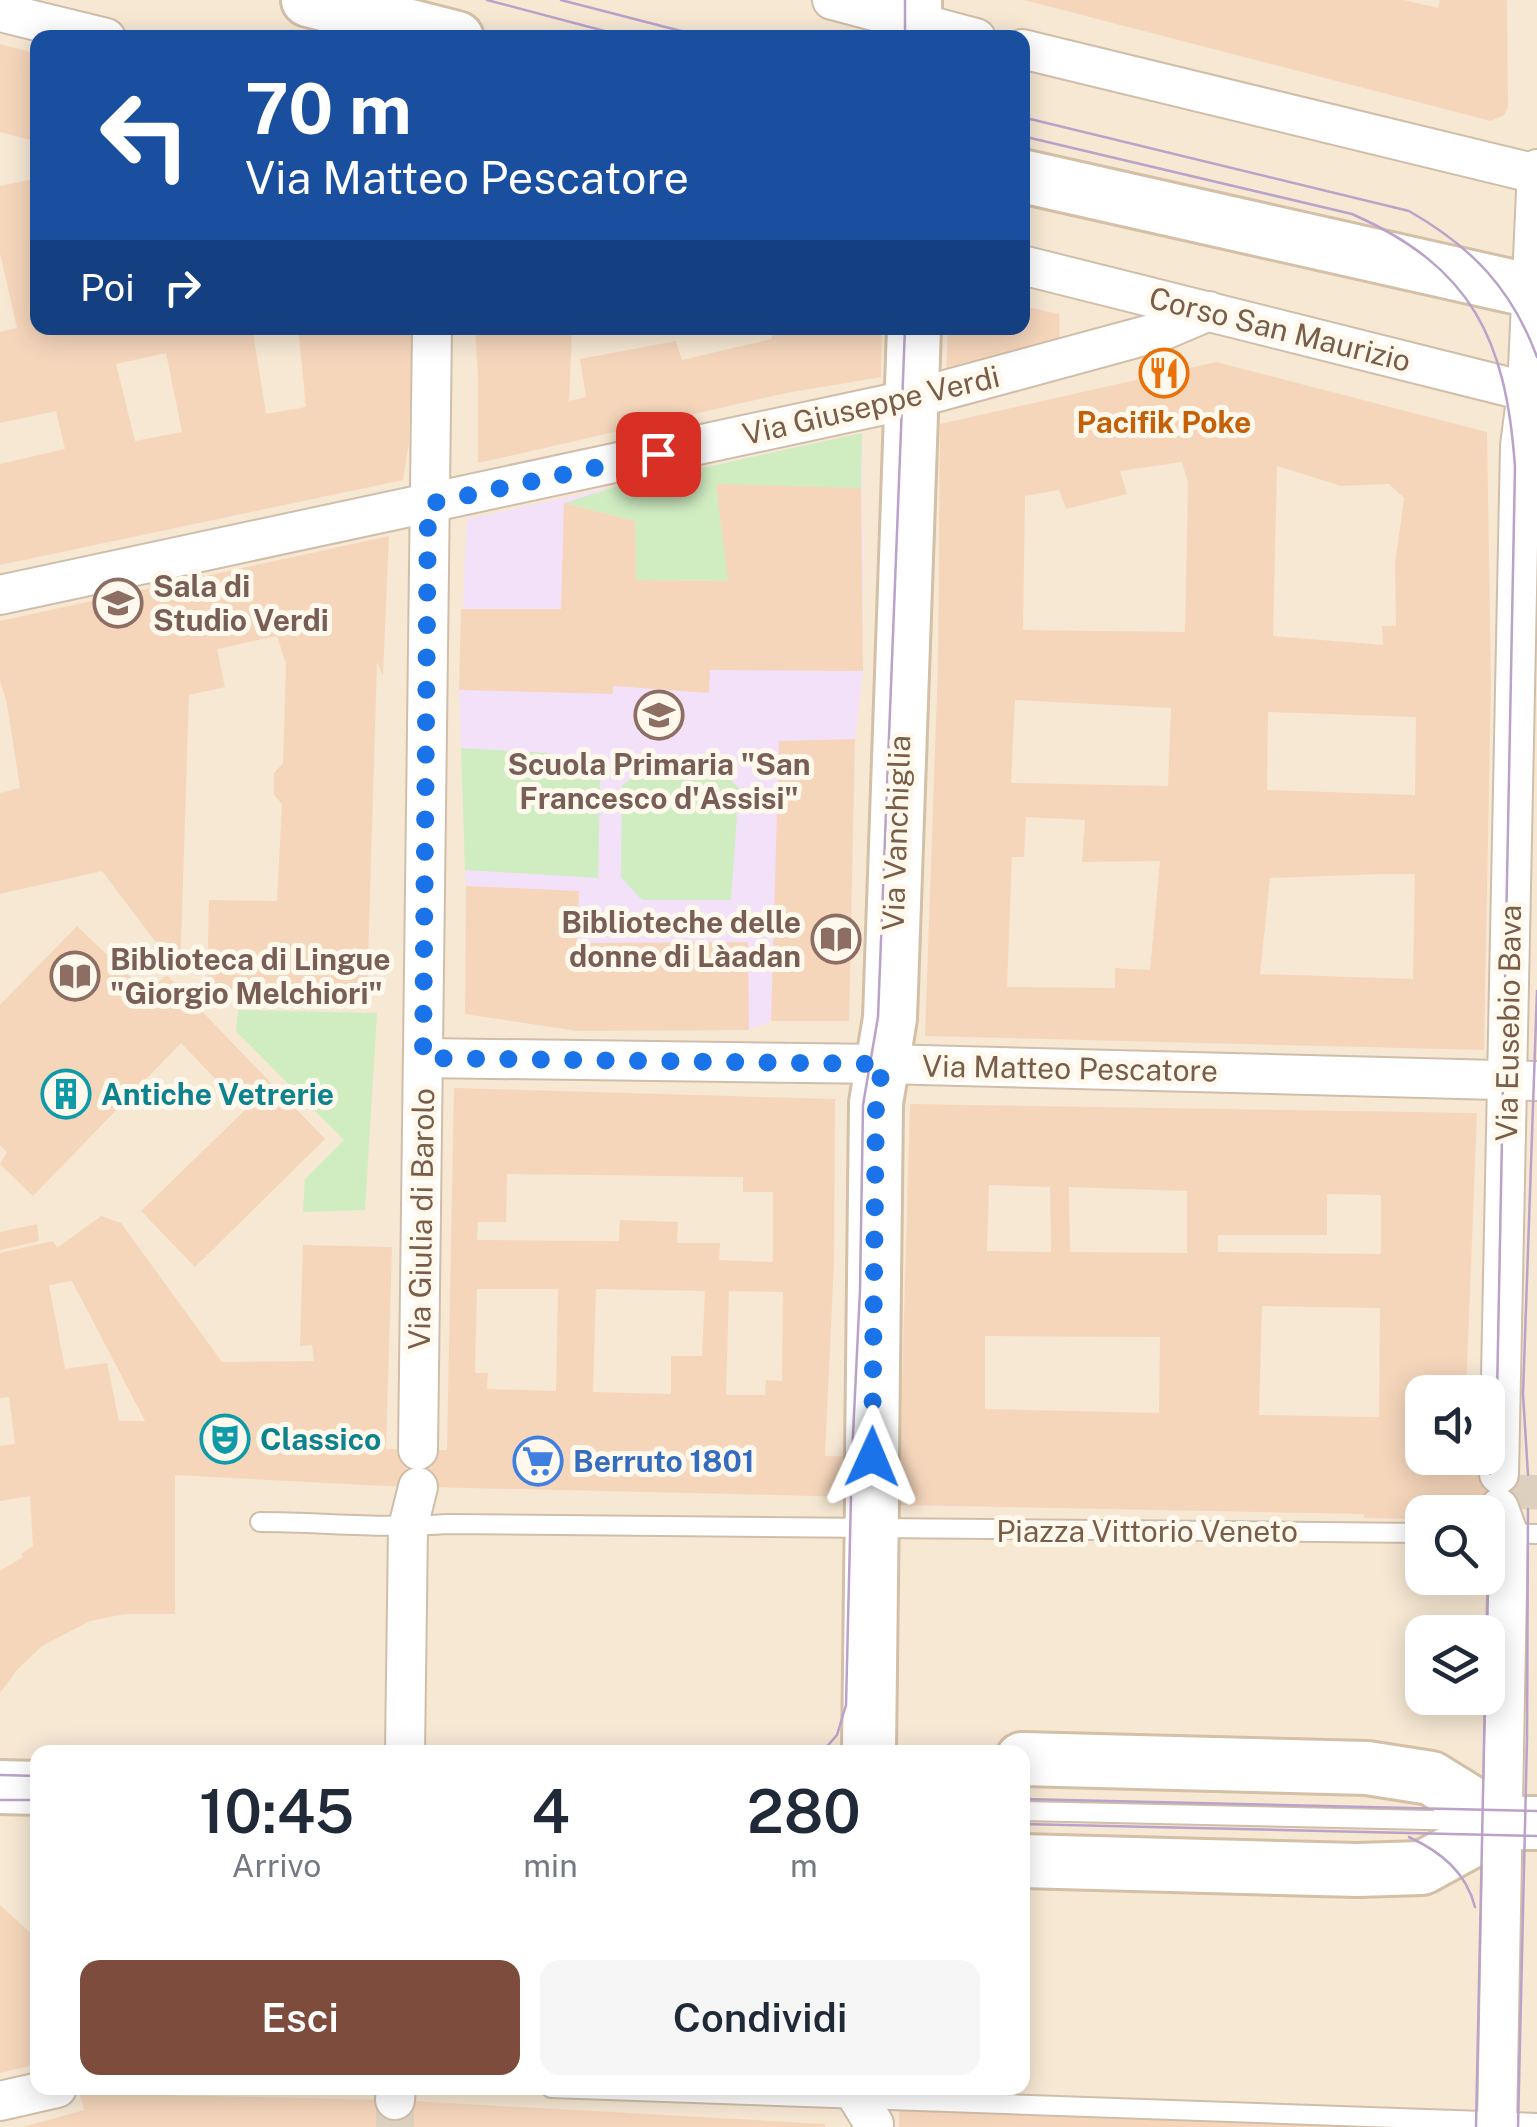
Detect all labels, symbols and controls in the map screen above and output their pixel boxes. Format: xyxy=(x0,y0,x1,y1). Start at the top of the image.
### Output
text: 70 m xyxy=(245,67,412,150)
icon: left xyxy=(80,70,210,200)
text: Via Matteo Pescatore xyxy=(245,151,689,204)
icon: right xyxy=(155,260,210,315)
text: Poi xyxy=(80,265,135,310)
street label: Corso San Maurizio xyxy=(1145,279,1415,379)
restaurant icon: Pacifik Poke xyxy=(1138,347,1190,399)
street label: Via Giuseppe Verdi xyxy=(739,358,1003,452)
place label: Pacifik Poke xyxy=(1077,404,1251,440)
pin xyxy=(616,412,701,497)
icon: arrive xyxy=(631,427,686,482)
place label: Sala di Studio Verdi xyxy=(153,568,329,638)
school or university icon: Sala di Studio Verdi xyxy=(92,577,144,629)
school or university icon: Scuola Primaria "San Francesco d'Assisi" xyxy=(633,689,685,741)
street label: Via Vanchiglia xyxy=(875,734,917,932)
place label: Scuola Primaria "San Francesco d'Assisi" xyxy=(507,746,811,816)
place label: Biblioteche delle donne di Làadan xyxy=(561,904,801,974)
street label: Via Eusebio Bava xyxy=(1488,904,1528,1142)
library icon: Biblioteche delle donne di Làadan xyxy=(810,913,862,965)
place label: Biblioteca di Lingue "Giorgio Melchiori" xyxy=(110,941,391,1011)
library icon: Biblioteca di Lingue "Giorgio Melchiori" xyxy=(49,950,101,1002)
street label: Via Matteo Pescatore xyxy=(922,1047,1218,1089)
building icon: Antiche Vetrerie xyxy=(40,1068,92,1120)
place label: Antiche Vetrerie xyxy=(101,1076,334,1112)
street label: Via Giulia di Barolo xyxy=(401,1088,441,1350)
map controls xyxy=(1405,1375,1505,1715)
button: sound xyxy=(1405,1375,1505,1475)
position arrow xyxy=(820,1405,924,1509)
theatre icon: Classico xyxy=(199,1413,251,1465)
place label: Classico xyxy=(260,1421,381,1457)
supermarket icon: Berruto 1801 xyxy=(512,1435,564,1487)
place label: Berruto 1801 xyxy=(573,1443,755,1479)
button: search xyxy=(1405,1495,1505,1595)
street label: Piazza Vittorio Veneto xyxy=(996,1513,1298,1549)
button: layers xyxy=(1405,1615,1505,1715)
text: 10:45 xyxy=(199,1776,354,1847)
text: 4 xyxy=(531,1776,570,1847)
text: 280 xyxy=(747,1776,861,1847)
text: Arrivo xyxy=(232,1847,321,1884)
text: min xyxy=(523,1847,578,1884)
text: m xyxy=(790,1847,818,1884)
button: Esci xyxy=(80,1960,520,2075)
button: Condividi xyxy=(540,1960,980,2075)

